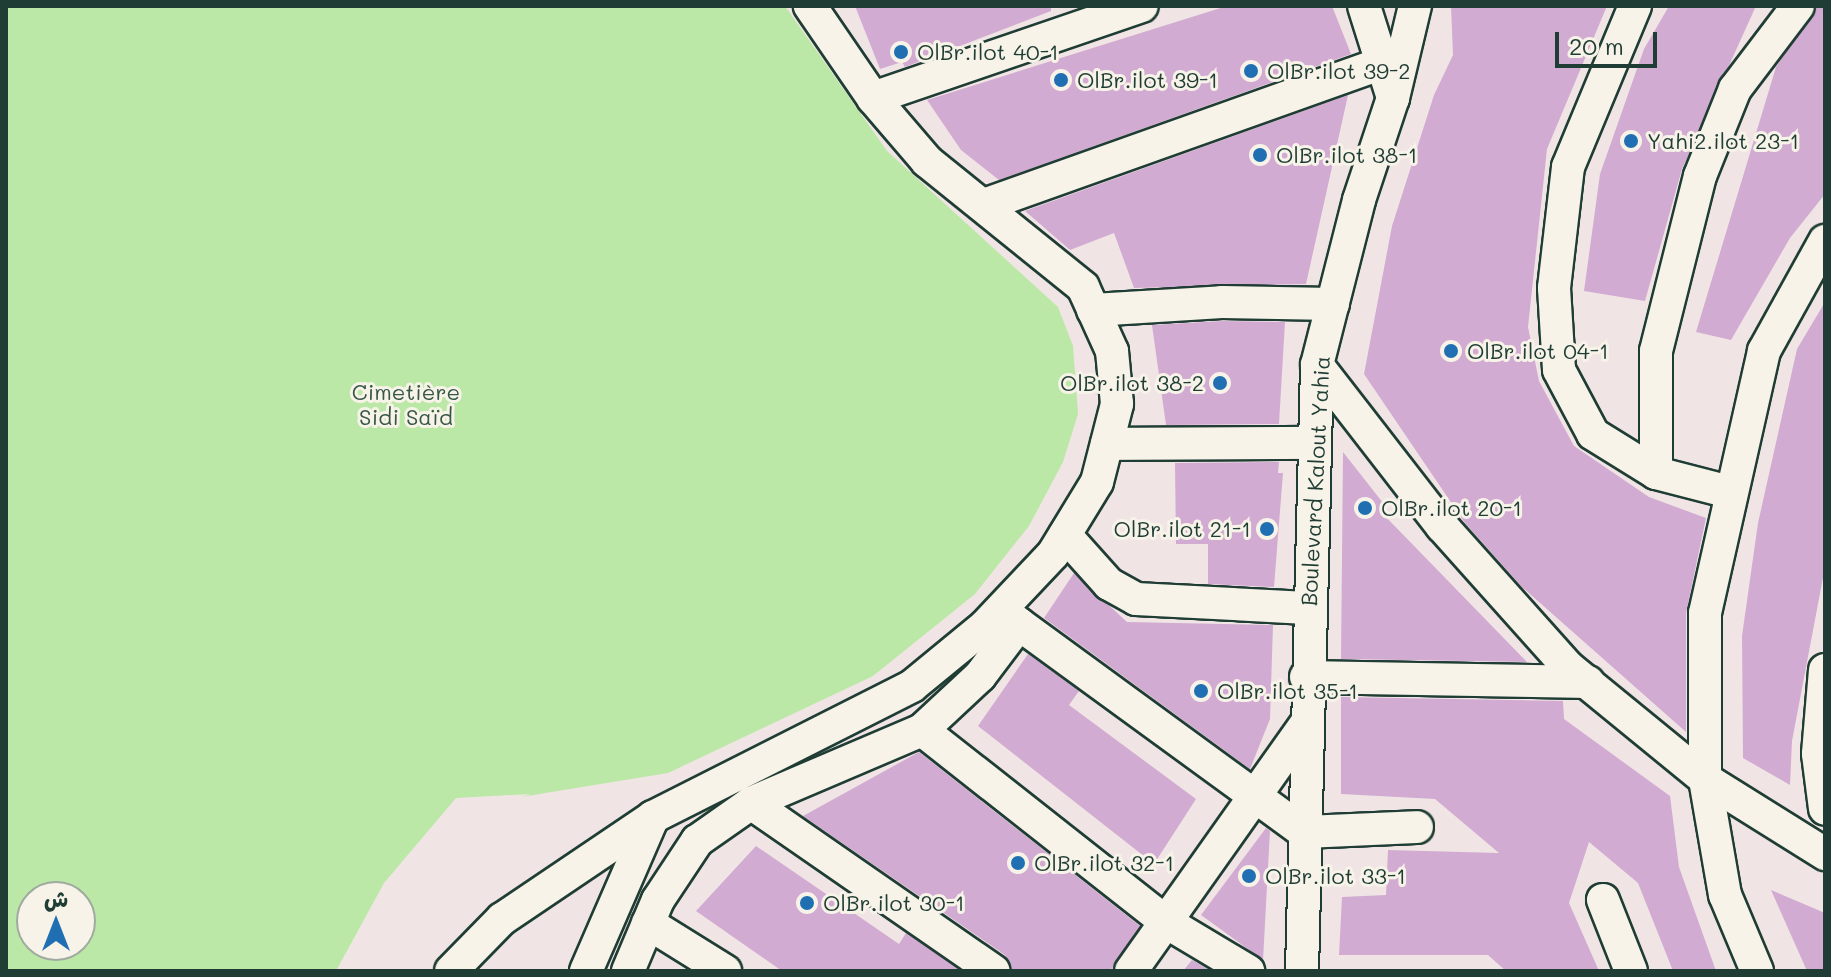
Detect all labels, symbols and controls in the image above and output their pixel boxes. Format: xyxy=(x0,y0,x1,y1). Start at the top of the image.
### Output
scale bar xyxy=(1559,16,1661,66)
text: 20 m xyxy=(1569,30,1624,61)
place label: OlBr.ilot 40-1 xyxy=(917,39,1059,65)
marker: OlBr.ilot 40-1 xyxy=(892,43,910,61)
place label: OlBr.ilot 39-2 xyxy=(1267,58,1411,84)
marker: OlBr.ilot 39-2 xyxy=(1242,62,1260,80)
place label: OlBr.ilot 39-1 xyxy=(1077,67,1218,93)
marker: OlBr.ilot 39-1 xyxy=(1052,71,1070,89)
place label: Yahi2.ilot 23-1 xyxy=(1647,128,1799,154)
marker: Yahi2.ilot 23-1 xyxy=(1622,132,1640,150)
place label: OlBr.ilot 38-1 xyxy=(1276,142,1418,168)
marker: OlBr.ilot 38-1 xyxy=(1251,146,1269,164)
place label: OlBr.ilot 04-1 xyxy=(1467,338,1609,364)
marker: OlBr.ilot 04-1 xyxy=(1442,342,1460,360)
street label: Boulevard Kalout Yahia xyxy=(1295,355,1335,607)
place label: OlBr.ilot 38-2 xyxy=(1060,370,1204,396)
marker: OlBr.ilot 38-2 xyxy=(1211,374,1229,392)
park label: Cimetière Sidi Saïd xyxy=(352,378,460,430)
place label: OlBr.ilot 20-1 xyxy=(1381,495,1522,521)
marker: OlBr.ilot 20-1 xyxy=(1356,499,1374,517)
place label: OlBr.ilot 21-1 xyxy=(1114,516,1251,542)
marker: OlBr.ilot 21-1 xyxy=(1258,520,1276,538)
place label: OlBr.ilot 35-1 xyxy=(1217,678,1358,704)
marker: OlBr.ilot 35-1 xyxy=(1192,682,1210,700)
place label: OlBr.ilot 32-1 xyxy=(1034,850,1174,876)
marker: OlBr.ilot 32-1 xyxy=(1009,854,1027,872)
place label: OlBr.ilot 33-1 xyxy=(1265,863,1406,889)
marker: OlBr.ilot 33-1 xyxy=(1240,867,1258,885)
north arrow xyxy=(16,881,96,961)
text: ش xyxy=(44,884,68,913)
place label: OlBr.ilot 30-1 xyxy=(823,890,965,916)
marker: OlBr.ilot 30-1 xyxy=(798,894,816,912)

